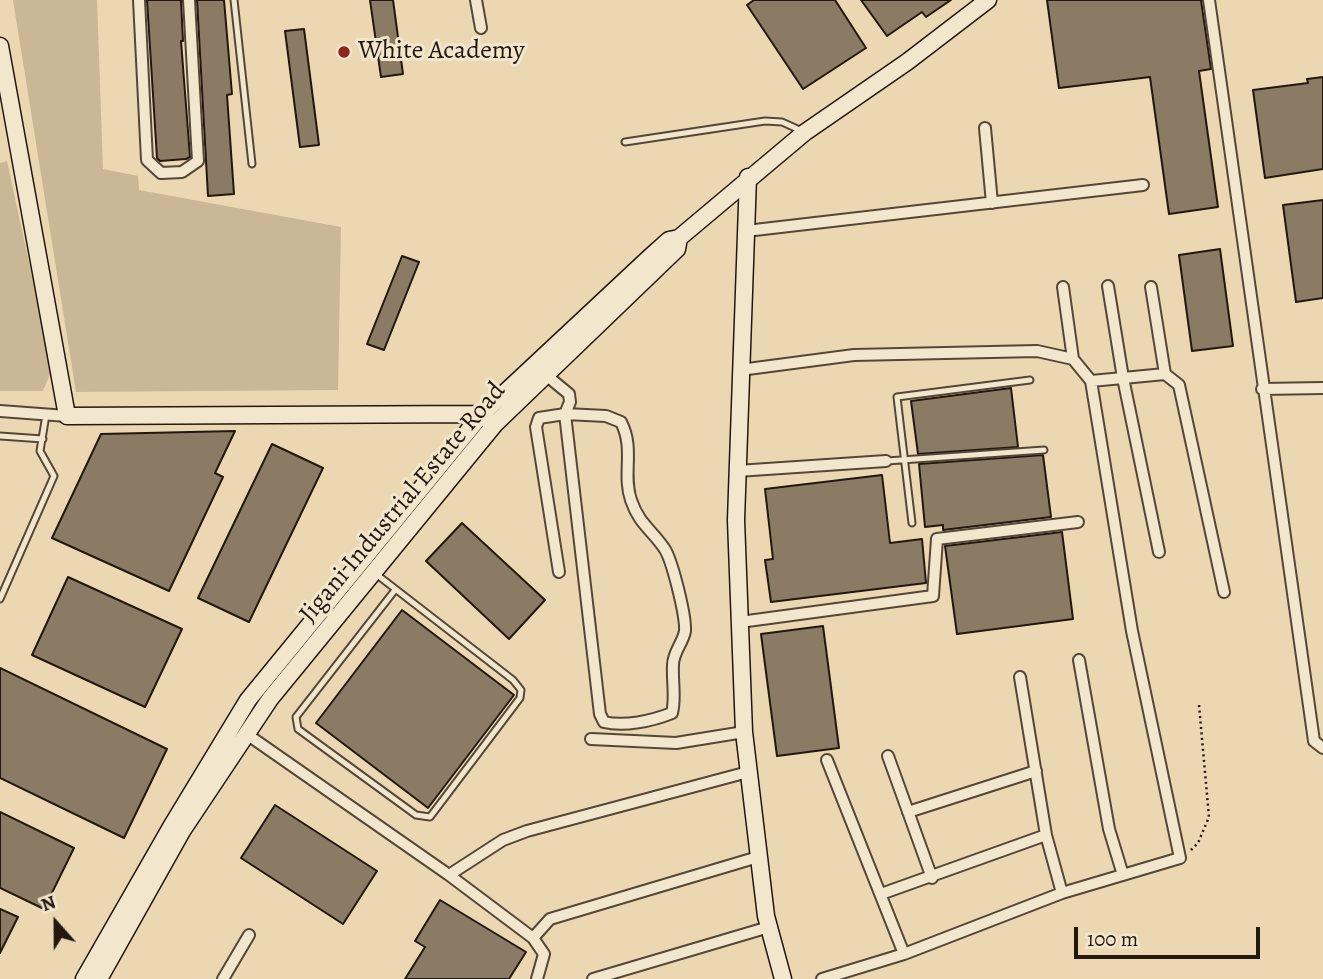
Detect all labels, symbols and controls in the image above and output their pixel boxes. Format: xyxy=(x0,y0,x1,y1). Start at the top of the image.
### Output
place label: White Academy xyxy=(358,36,525,68)
marker: White Academy xyxy=(336,44,352,60)
street label: Jigani Industrial Estate Road xyxy=(293,376,513,630)
north arrow xyxy=(21,888,91,958)
text: N xyxy=(37,889,60,918)
scale bar xyxy=(1078,912,1264,956)
text: 100 m xyxy=(1087,925,1138,953)

